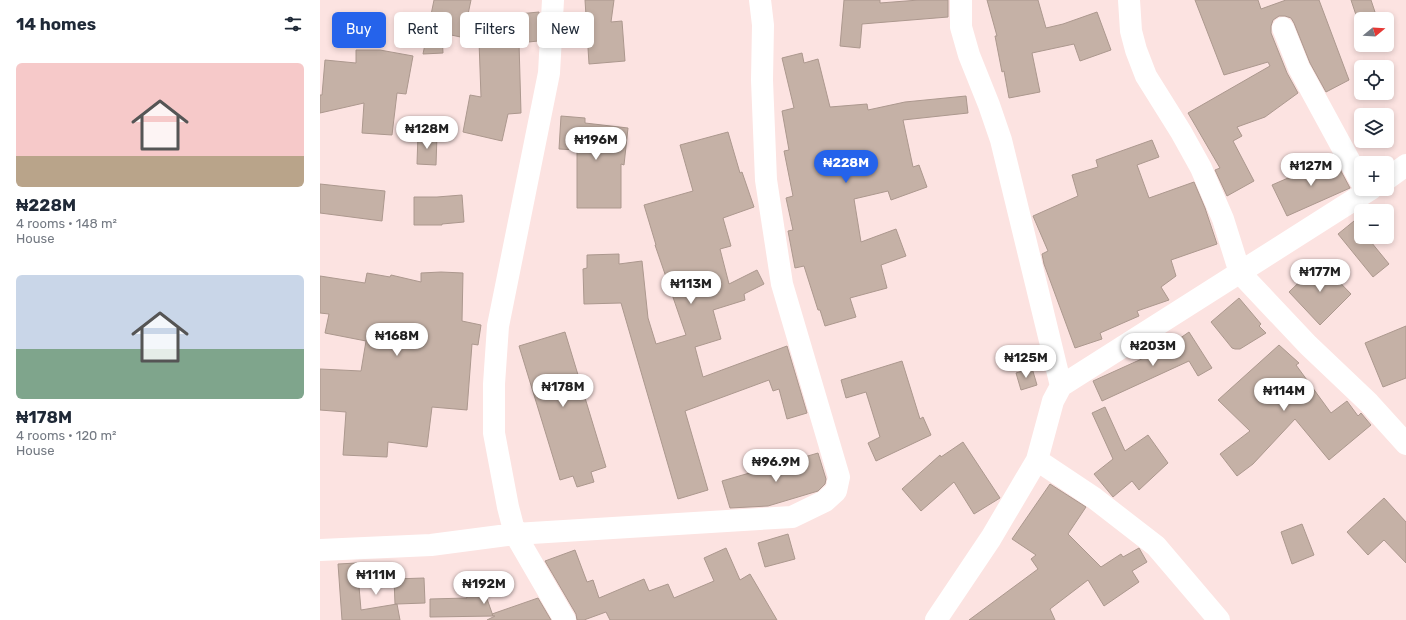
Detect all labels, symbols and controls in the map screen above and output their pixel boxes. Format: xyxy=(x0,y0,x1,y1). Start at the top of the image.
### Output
chip: Buy xyxy=(332,12,386,48)
chip: Rent xyxy=(394,12,452,48)
chip: Filters xyxy=(460,12,529,48)
chip: New xyxy=(537,12,594,48)
north arrow xyxy=(1354,12,1394,52)
map controls xyxy=(1354,12,1394,244)
icon: filters xyxy=(282,13,304,35)
text: 14 homes xyxy=(16,14,96,34)
button: locate xyxy=(1354,60,1394,100)
icon: home xyxy=(124,89,196,161)
button: layers xyxy=(1354,108,1394,148)
pin: ₦128M xyxy=(399,116,455,150)
text: ₦128M xyxy=(405,121,449,136)
pin: ₦196M xyxy=(568,127,624,161)
text: ₦196M xyxy=(574,132,618,147)
pin: ₦228M xyxy=(818,150,874,184)
pin: ₦127M xyxy=(1283,153,1339,187)
text: ₦228M xyxy=(823,155,869,170)
button: + xyxy=(1354,156,1394,196)
text: ₦127M xyxy=(1290,158,1332,173)
text: ₦228M xyxy=(16,195,76,215)
button: − xyxy=(1354,204,1394,244)
text: 4 rooms · 148 m² xyxy=(16,216,117,231)
text: House xyxy=(16,231,54,246)
pin: ₦177M xyxy=(1292,259,1348,293)
text: ₦177M xyxy=(1299,264,1341,279)
pin: ₦113M xyxy=(663,271,719,305)
text: ₦113M xyxy=(670,276,712,291)
icon: home xyxy=(124,301,196,373)
pin: ₦168M xyxy=(369,323,425,357)
text: ₦168M xyxy=(375,328,419,343)
pin: ₦203M xyxy=(1125,333,1181,367)
text: ₦203M xyxy=(1130,338,1176,353)
pin: ₦125M xyxy=(998,345,1054,379)
text: ₦125M xyxy=(1004,350,1048,365)
pin: ₦178M xyxy=(535,374,591,408)
pin: ₦114M xyxy=(1256,378,1312,412)
text: ₦178M xyxy=(542,379,584,394)
text: ₦114M xyxy=(1263,383,1305,398)
text: ₦178M xyxy=(16,407,72,427)
text: 4 rooms · 120 m² xyxy=(16,428,116,443)
text: House xyxy=(16,443,54,458)
pin: ₦96.9M xyxy=(743,449,809,483)
text: ₦96.9M xyxy=(752,454,800,469)
pin: ₦111M xyxy=(348,562,404,596)
text: ₦111M xyxy=(356,567,396,582)
pin: ₦192M xyxy=(456,571,512,605)
text: ₦192M xyxy=(462,576,506,591)

